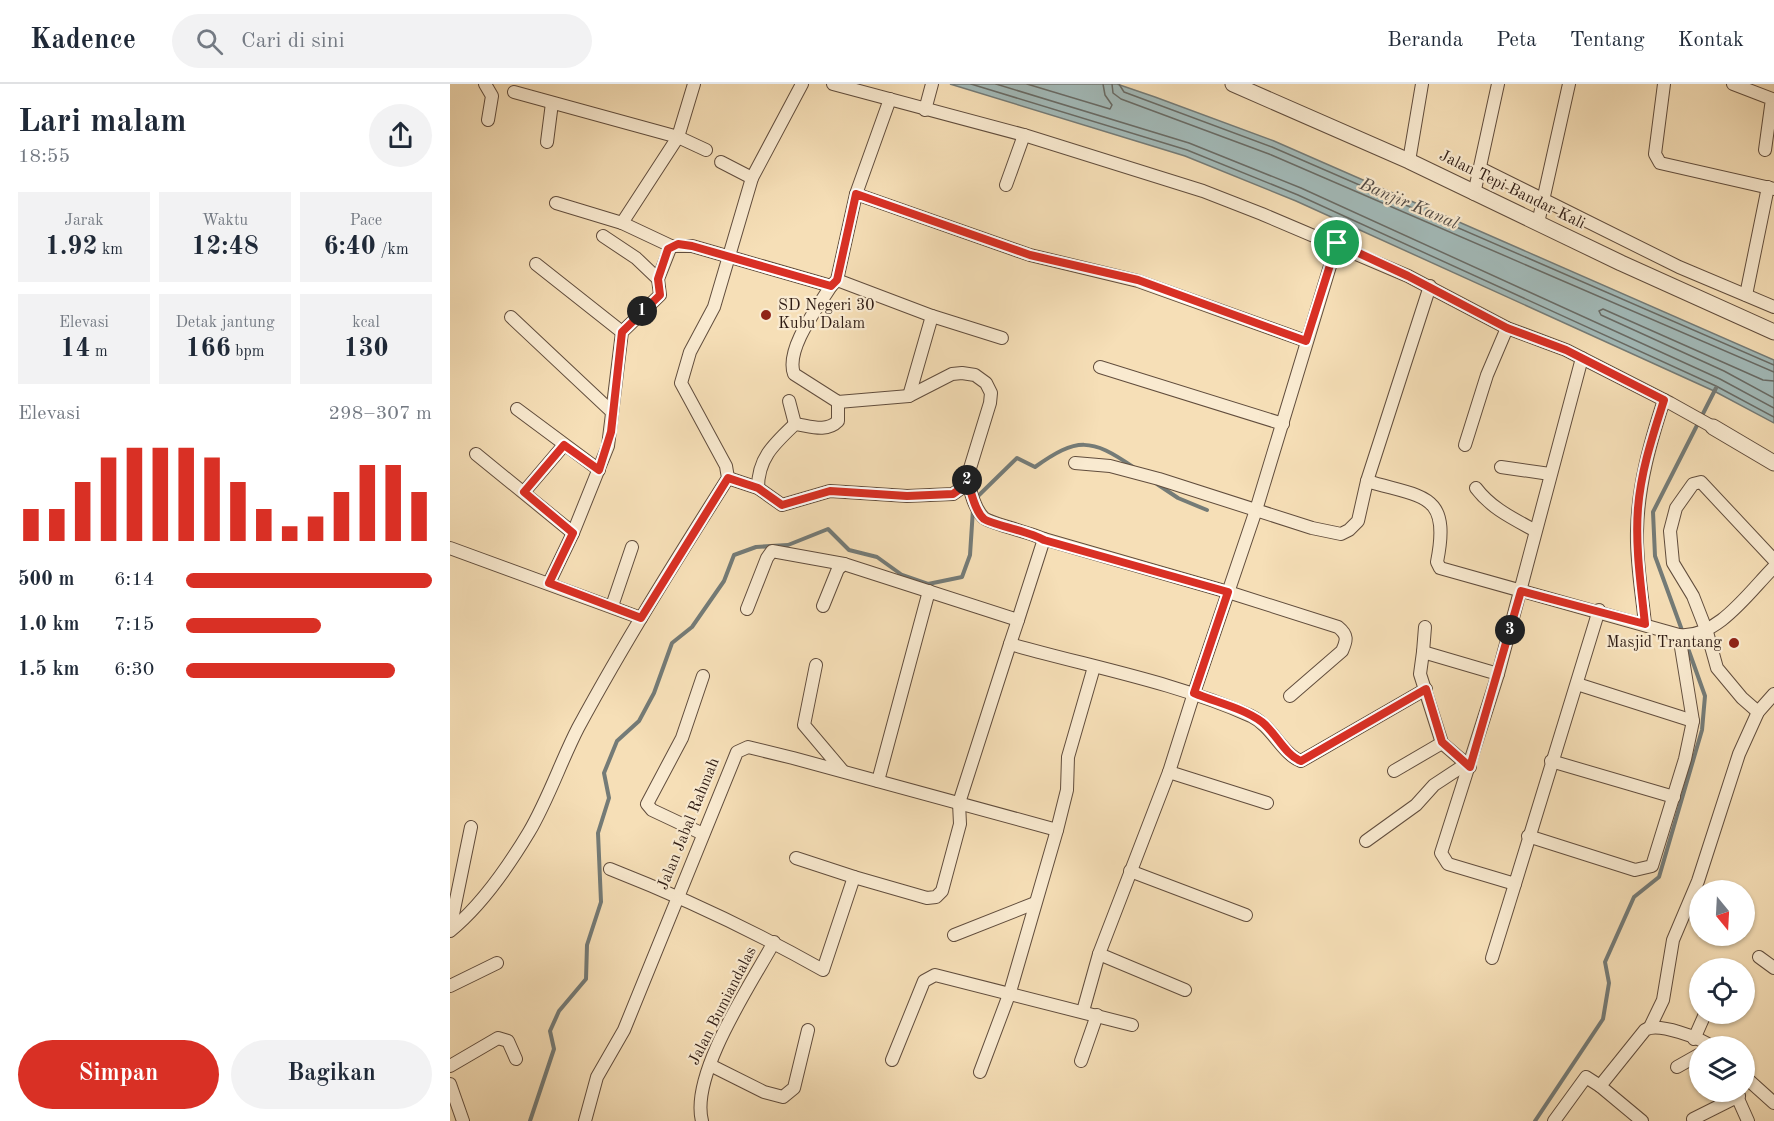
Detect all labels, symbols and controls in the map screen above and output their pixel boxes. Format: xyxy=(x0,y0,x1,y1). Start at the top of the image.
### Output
search box xyxy=(172,14,592,68)
icon: search xyxy=(193,25,226,58)
text: Kadence xyxy=(30,27,136,55)
text: Cari di sini xyxy=(241,30,345,52)
text: Beranda xyxy=(1387,30,1463,51)
text: Peta xyxy=(1496,30,1537,51)
text: Tentang xyxy=(1570,30,1645,51)
text: Kontak xyxy=(1678,30,1744,51)
button: share xyxy=(369,104,432,167)
text: Lari malam xyxy=(18,106,187,139)
text: 18:55 xyxy=(18,147,70,167)
street label: Jalan Tepi Bandar Kali xyxy=(1436,148,1588,232)
water label: Banjir Kanal xyxy=(1356,175,1462,233)
text: Jarak xyxy=(64,213,104,229)
text: Waktu xyxy=(202,213,248,229)
text: Pace xyxy=(350,213,382,229)
pin xyxy=(1311,217,1362,268)
icon: arrive xyxy=(1320,226,1353,259)
text: 1.92 xyxy=(45,234,98,260)
text: 12:48 xyxy=(191,234,259,260)
text: 6:40 xyxy=(323,234,376,260)
text: km xyxy=(98,242,123,258)
text: /km xyxy=(376,242,409,258)
pin: 1 xyxy=(627,296,657,326)
place label: SD Negeri 30 Kubu Dalam xyxy=(778,298,874,332)
text: 1 xyxy=(637,303,647,319)
marker: SD Negeri 30 Kubu Dalam xyxy=(759,308,773,322)
text: Elevasi xyxy=(59,315,109,331)
text: Detak jantung xyxy=(175,315,275,331)
text: kcal xyxy=(352,315,380,331)
text: 14 xyxy=(60,336,90,362)
text: 166 xyxy=(186,336,231,362)
text: 130 xyxy=(343,336,389,362)
text: m xyxy=(90,344,108,360)
text: bpm xyxy=(231,344,264,360)
text: Elevasi xyxy=(18,404,80,424)
text: 298–307 m xyxy=(329,404,432,424)
pin: 2 xyxy=(952,465,982,495)
text: 2 xyxy=(962,472,972,488)
text: 500 m xyxy=(18,570,74,590)
text: 6:14 xyxy=(114,570,154,590)
text: 1.0 km xyxy=(18,615,80,635)
text: 7:15 xyxy=(114,615,154,635)
pin: 3 xyxy=(1495,615,1525,645)
text: 3 xyxy=(1505,622,1515,638)
place label: Masjid Trantang xyxy=(1606,635,1722,651)
marker: Masjid Trantang xyxy=(1727,636,1741,650)
text: 1.5 km xyxy=(18,660,80,680)
text: 6:30 xyxy=(114,660,154,680)
street label: Jalan Jabal Rahmah xyxy=(655,756,723,892)
north arrow xyxy=(1689,880,1755,946)
map controls xyxy=(1689,880,1755,1102)
street label: Jalan Bumiandalas xyxy=(686,944,760,1068)
button: locate xyxy=(1689,958,1755,1024)
button: layers xyxy=(1689,1036,1755,1102)
button: Simpan xyxy=(18,1040,219,1109)
button: Bagikan xyxy=(231,1040,432,1109)

